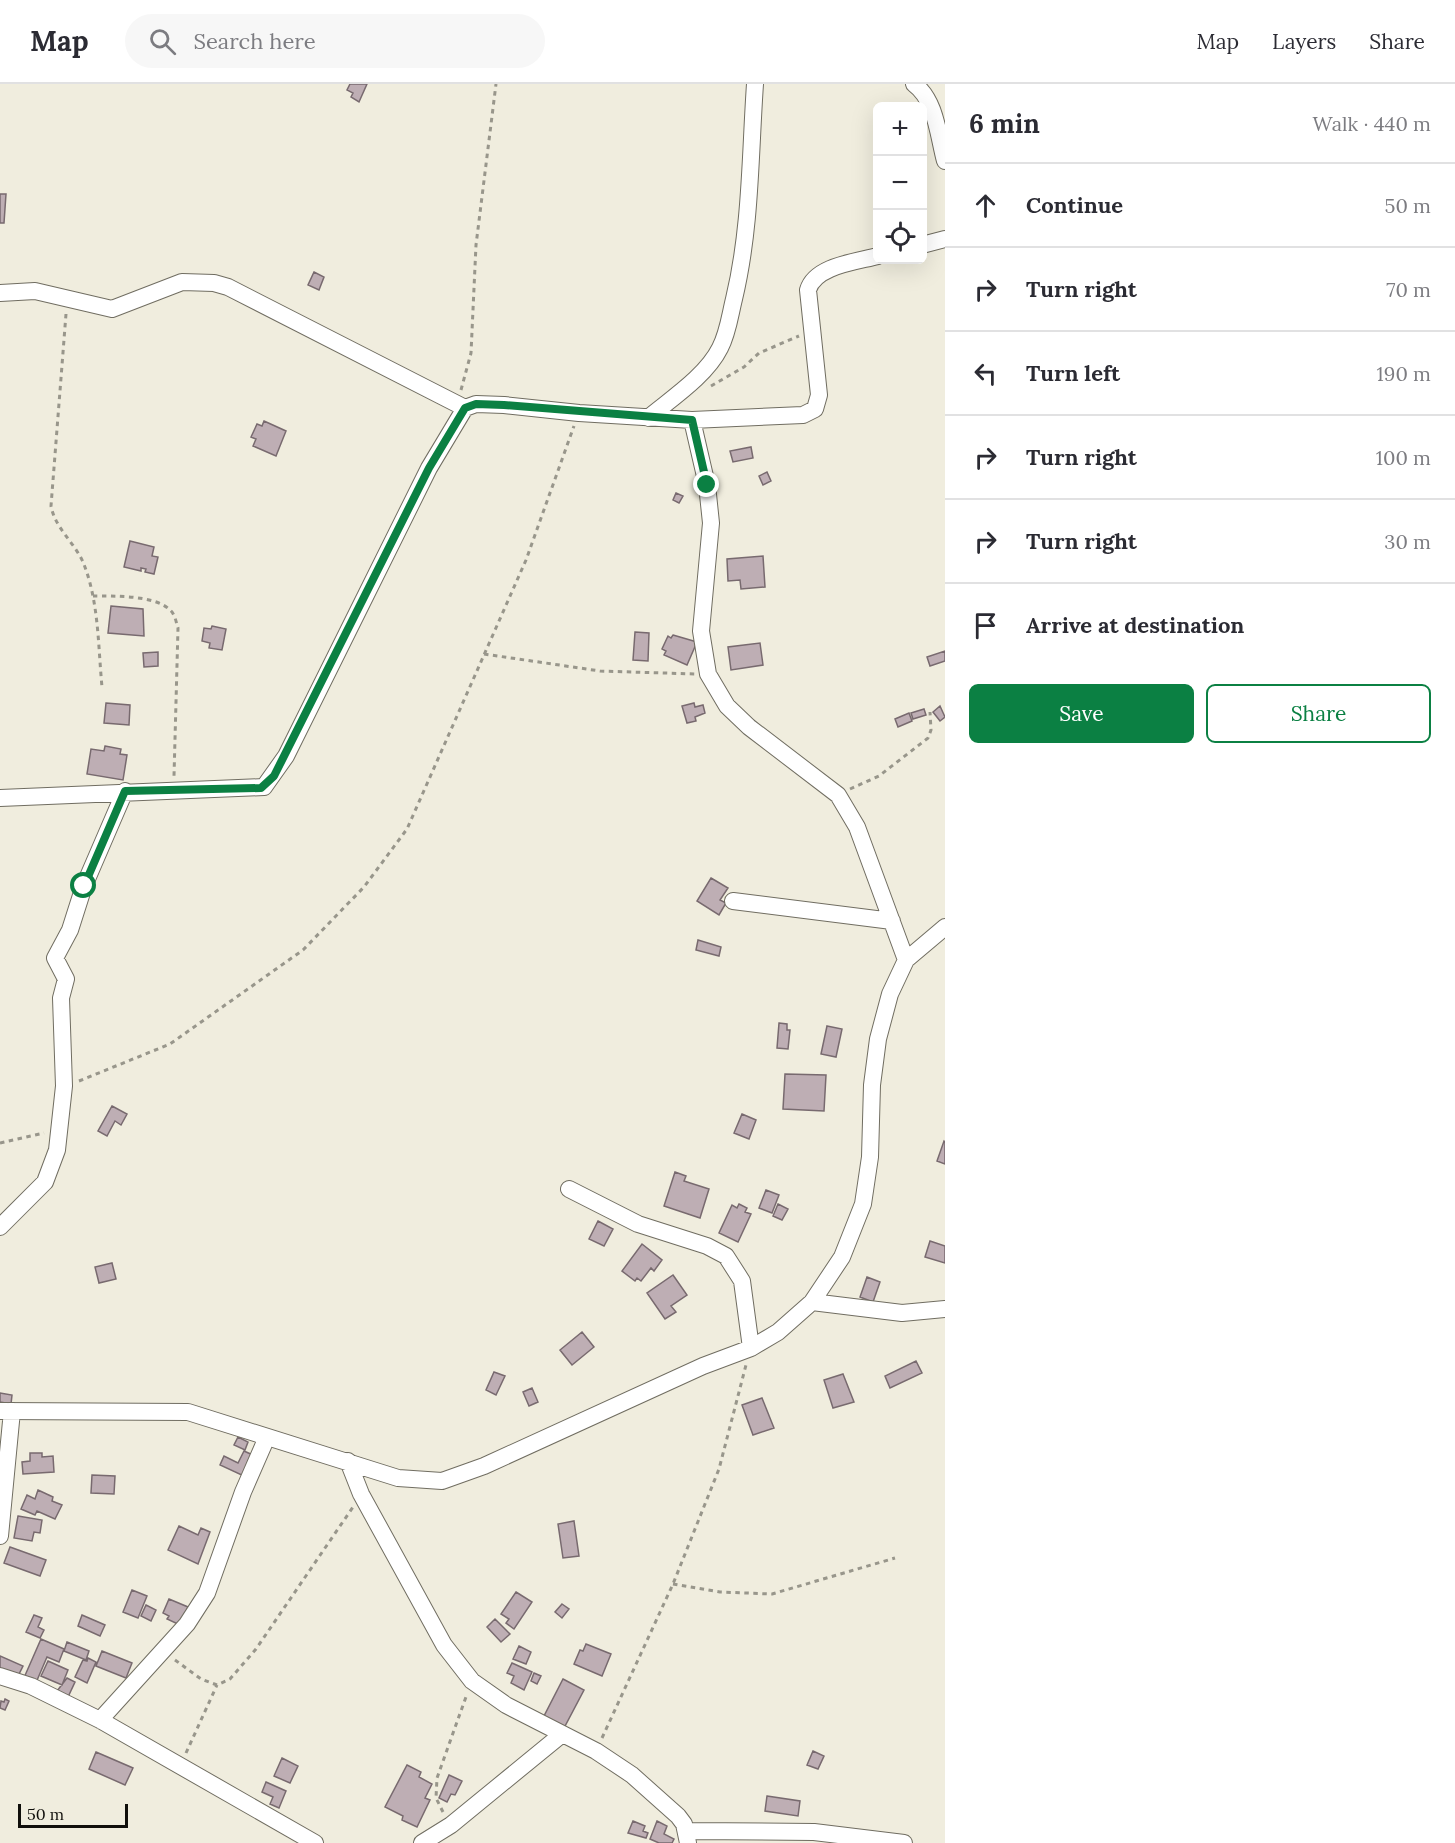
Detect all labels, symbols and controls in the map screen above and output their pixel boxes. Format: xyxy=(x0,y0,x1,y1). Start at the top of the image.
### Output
search box xyxy=(125,14,545,68)
text: Map xyxy=(30,23,89,59)
icon: search xyxy=(146,25,179,58)
text: Search here xyxy=(194,27,316,55)
text: Map xyxy=(1196,28,1239,55)
text: Layers xyxy=(1272,28,1336,55)
text: Share xyxy=(1369,28,1425,55)
map controls xyxy=(873,102,927,264)
button: + xyxy=(873,102,927,156)
text: 6 min xyxy=(969,107,1040,140)
text: Walk · 440 m xyxy=(1313,111,1431,136)
button: − xyxy=(873,156,927,210)
icon: ahead xyxy=(969,189,1002,222)
text: Continue xyxy=(1026,191,1123,219)
text: 50 m xyxy=(1385,193,1431,218)
button: locate xyxy=(873,210,927,264)
icon: right xyxy=(969,273,1002,306)
text: Turn right xyxy=(1026,275,1137,303)
text: 70 m xyxy=(1386,277,1431,302)
icon: left xyxy=(969,357,1002,390)
text: Turn left xyxy=(1026,359,1120,387)
text: 190 m xyxy=(1377,361,1431,386)
icon: right xyxy=(969,441,1002,474)
text: Turn right xyxy=(1026,443,1137,471)
text: 100 m xyxy=(1376,445,1431,470)
route end xyxy=(693,471,719,497)
icon: right xyxy=(969,525,1002,558)
text: Turn right xyxy=(1026,527,1137,555)
text: 30 m xyxy=(1384,529,1431,554)
icon: arrive xyxy=(969,609,1002,642)
text: Arrive at destination xyxy=(1026,611,1244,639)
button: Save xyxy=(969,684,1194,743)
button: Share xyxy=(1206,684,1431,743)
route start xyxy=(70,872,96,898)
scale bar xyxy=(18,1801,128,1828)
text: 50 m xyxy=(27,1804,64,1824)

